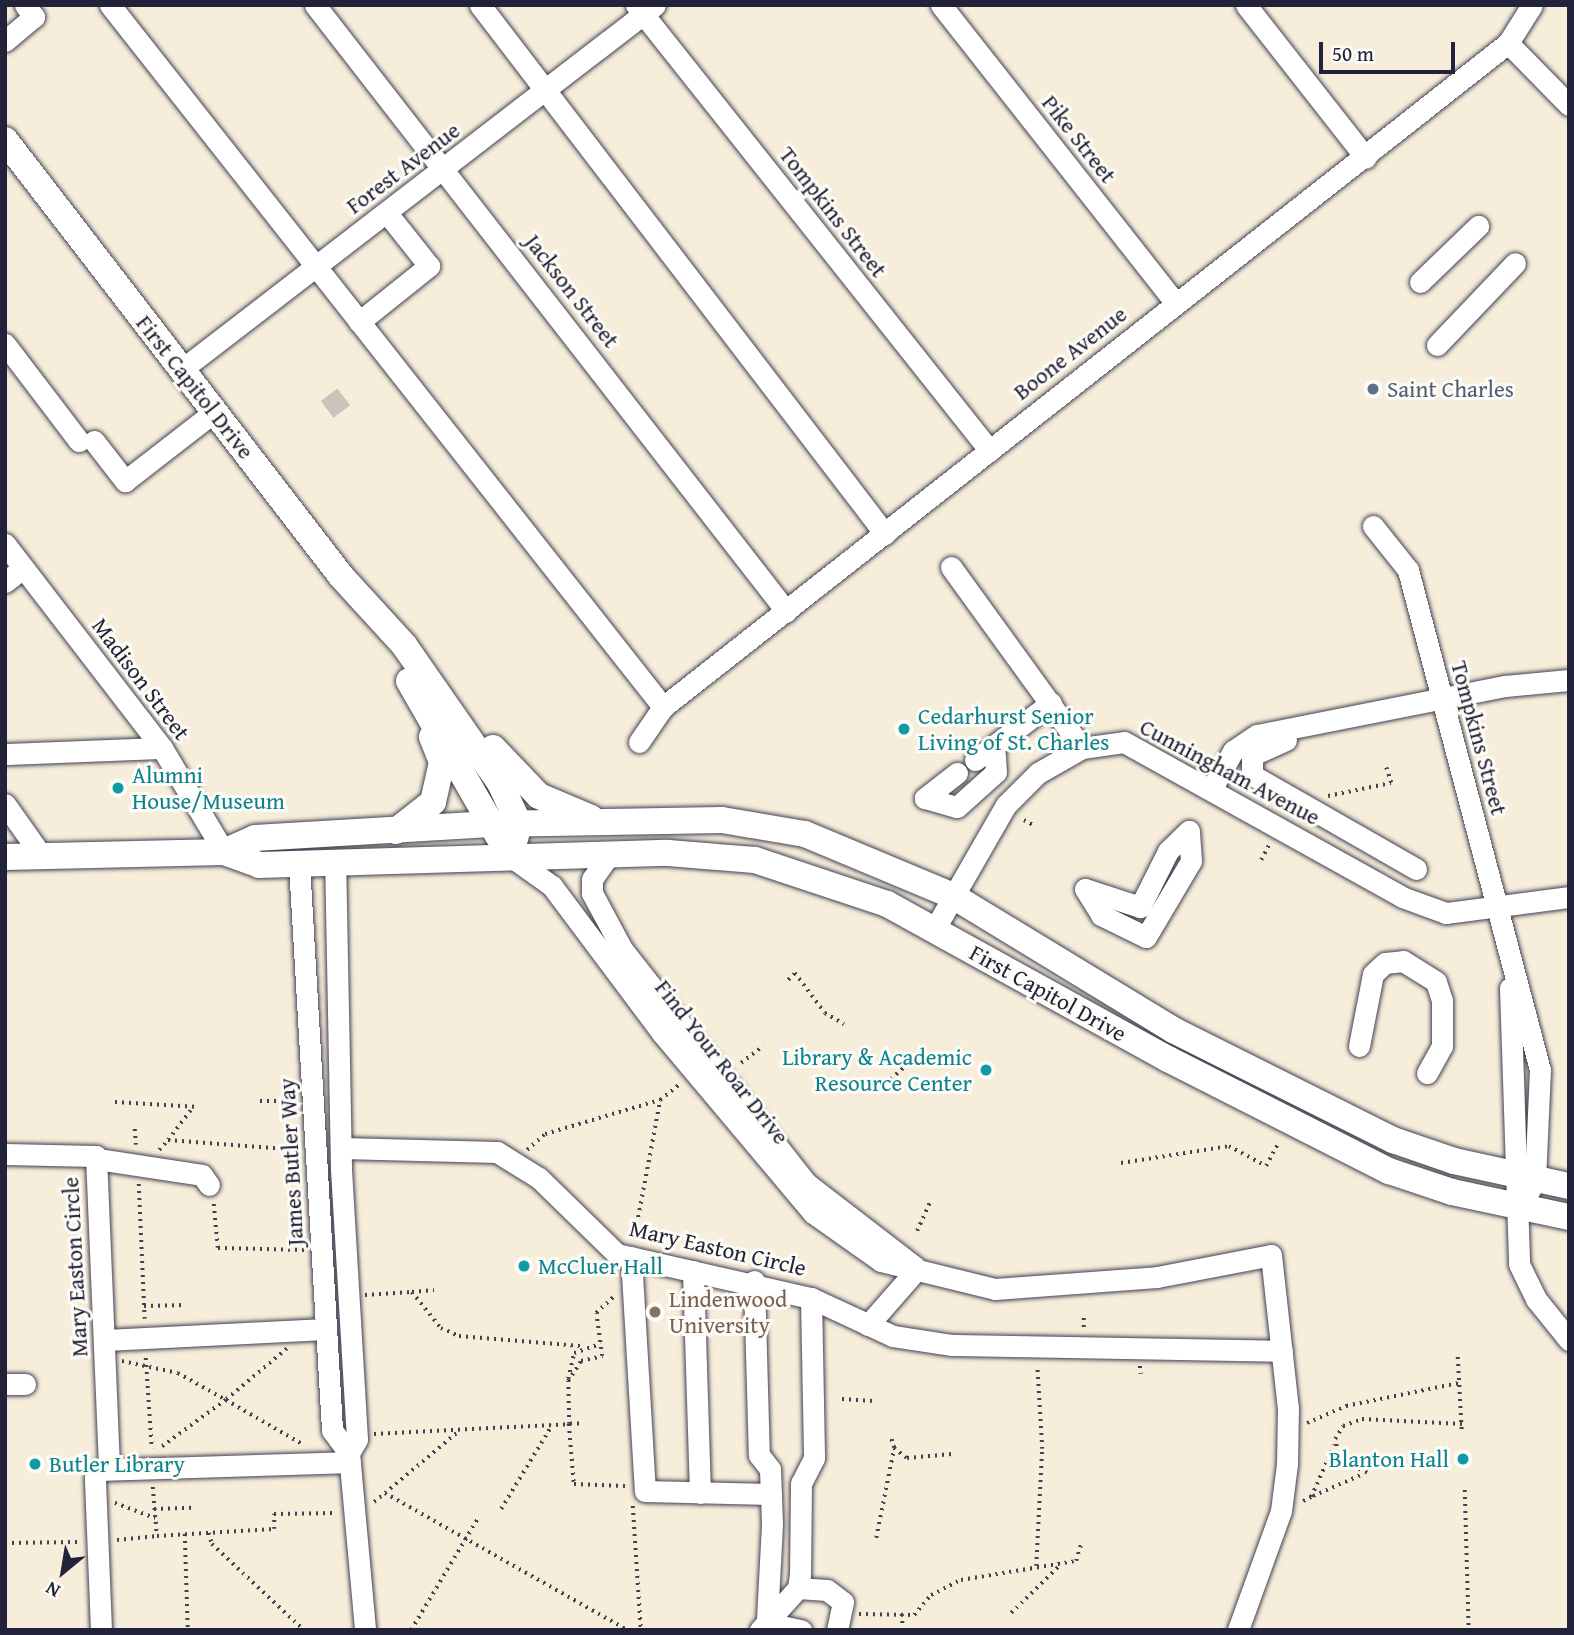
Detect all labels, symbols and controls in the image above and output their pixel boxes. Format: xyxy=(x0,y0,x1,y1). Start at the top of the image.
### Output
scale bar xyxy=(1322,28,1458,72)
text: 50 m xyxy=(1332,38,1374,69)
street label: Pike Street xyxy=(1036,89,1122,189)
street label: Forest Avenue xyxy=(341,116,465,220)
street label: Tompkins Street xyxy=(773,141,893,283)
street label: Jackson Street xyxy=(519,229,625,353)
street label: Boone Avenue xyxy=(1008,300,1132,406)
street label: First Capitol Drive xyxy=(130,310,260,464)
place label: Saint Charles xyxy=(1387,375,1514,403)
marker: Saint Charles xyxy=(1365,381,1381,397)
street label: Madison Street xyxy=(86,613,196,745)
street label: Tompkins Street xyxy=(1445,658,1513,818)
place label: Cedarhurst Senior Living of St. Charles xyxy=(918,702,1109,756)
street label: Cunningham Avenue xyxy=(1135,713,1325,831)
marker: Cedarhurst Senior Living of St. Charles xyxy=(896,721,912,737)
place label: Alumni House/Museum xyxy=(132,761,285,815)
marker: Alumni House/Museum xyxy=(110,780,126,796)
street label: First Capitol Drive xyxy=(965,939,1131,1047)
street label: Find Your Roar Drive xyxy=(649,974,795,1150)
place label: Library & Academic Resource Center xyxy=(782,1043,972,1097)
marker: Library & Academic Resource Center xyxy=(978,1062,994,1078)
street label: James Butler Way xyxy=(273,1077,309,1247)
street label: Mary Easton Circle xyxy=(56,1176,94,1358)
street label: Mary Easton Circle xyxy=(627,1214,809,1282)
place label: McCluer Hall xyxy=(538,1252,663,1280)
marker: McCluer Hall xyxy=(516,1258,532,1274)
place label: Lindenwood University xyxy=(669,1285,787,1339)
marker: Lindenwood University xyxy=(647,1304,663,1320)
place label: Blanton Hall xyxy=(1329,1445,1449,1473)
place label: Butler Library xyxy=(49,1450,185,1478)
marker: Blanton Hall xyxy=(1455,1451,1471,1467)
marker: Butler Library xyxy=(27,1456,43,1472)
north arrow xyxy=(28,1537,98,1607)
text: N xyxy=(40,1575,65,1605)

